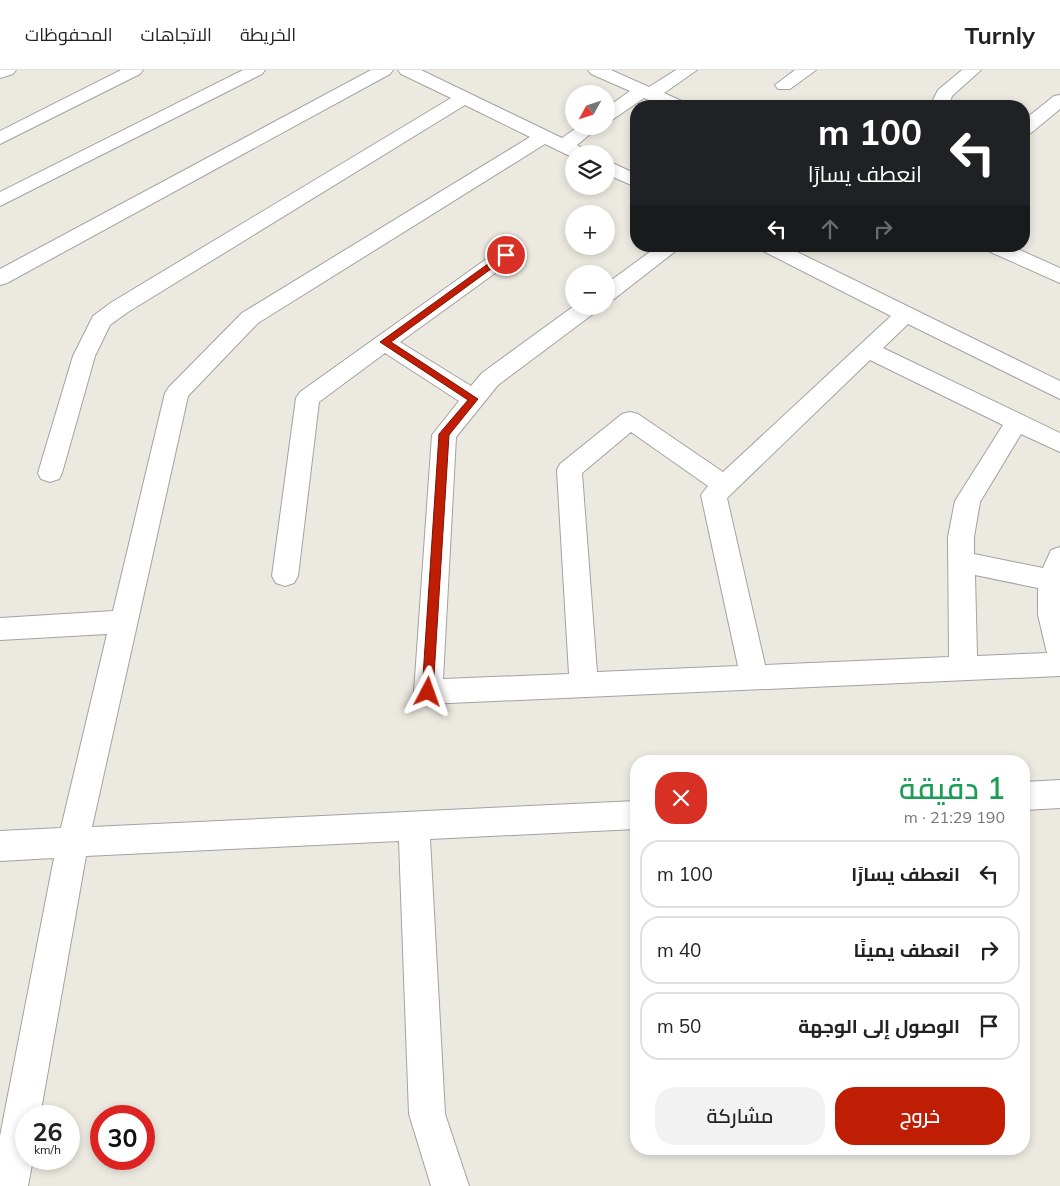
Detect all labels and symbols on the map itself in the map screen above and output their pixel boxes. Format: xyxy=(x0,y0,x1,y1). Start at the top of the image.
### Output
north arrow xyxy=(565,85,615,135)
pin xyxy=(485,234,527,276)
position arrow xyxy=(401,665,453,717)
speed limit sign: 30 xyxy=(90,1105,155,1170)

